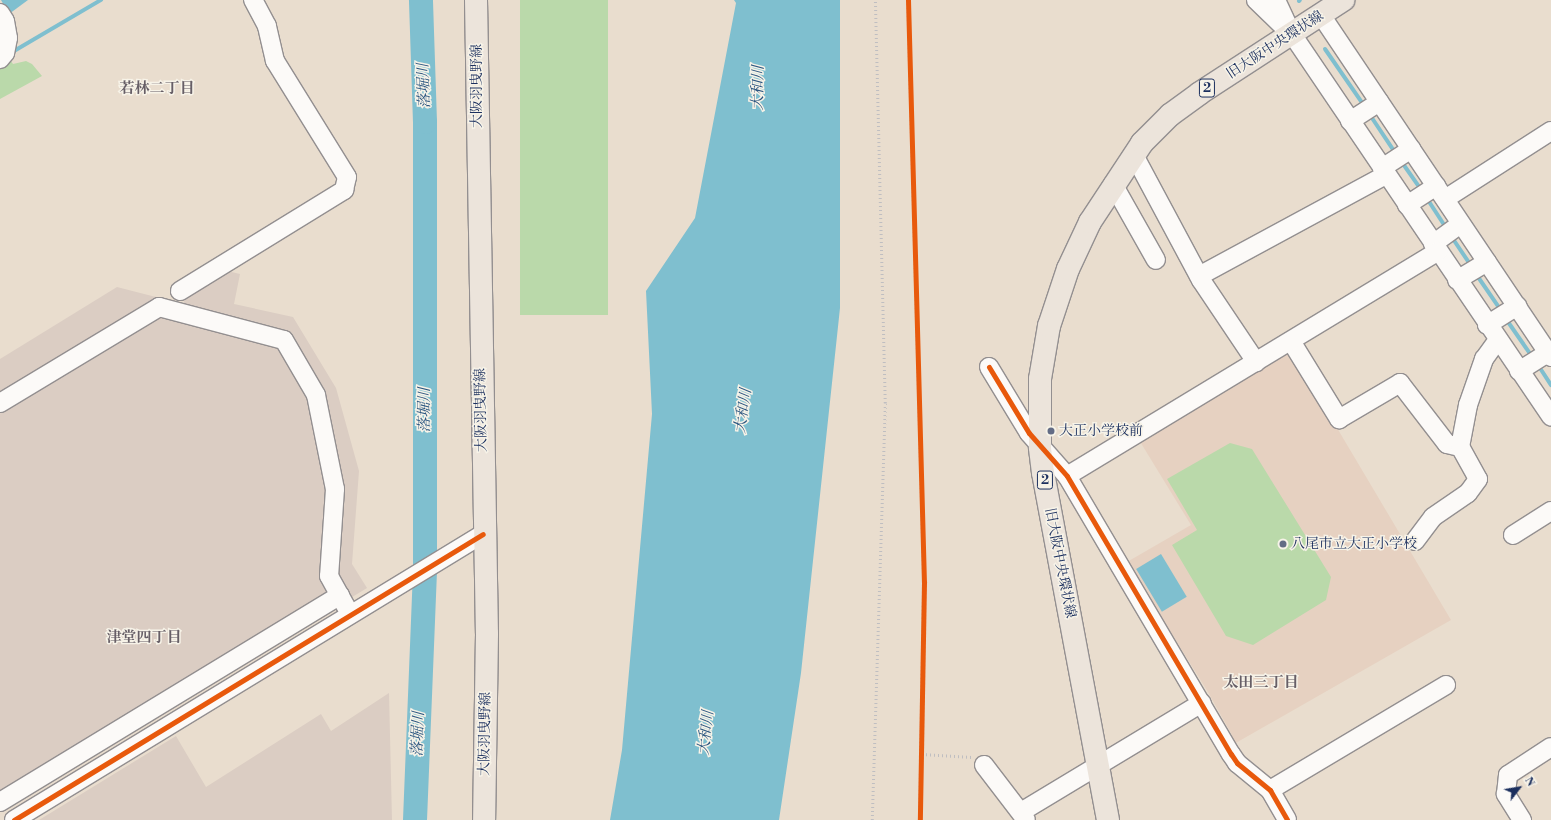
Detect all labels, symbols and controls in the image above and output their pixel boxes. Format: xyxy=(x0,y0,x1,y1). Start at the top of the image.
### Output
street label: 旧大阪中央環状線 xyxy=(1223,7,1327,83)
street label: 大阪羽曳野線 xyxy=(469,44,485,128)
water label: 落堀川 xyxy=(414,63,434,109)
water label: 大和川 xyxy=(749,65,767,111)
road number: 2 xyxy=(1198,77,1216,99)
district label: 若林二丁目 xyxy=(120,80,194,98)
street label: 大阪羽曳野線 xyxy=(472,368,490,452)
water label: 大和川 xyxy=(731,387,755,435)
water label: 落堀川 xyxy=(416,388,434,432)
place label: 大正小学校前 xyxy=(1059,423,1143,439)
marker: 大正小学校前 xyxy=(1046,426,1056,436)
road number: 2 xyxy=(1036,469,1054,491)
street label: 旧大阪中央環状線 xyxy=(1041,506,1079,620)
place label: 八尾市立大正小学校 xyxy=(1291,536,1417,552)
marker: 八尾市立大正小学校 xyxy=(1278,539,1288,549)
district label: 津堂四丁目 xyxy=(107,629,181,647)
district label: 太田三丁目 xyxy=(1224,674,1298,692)
street label: 大阪羽曳野線 xyxy=(476,692,494,776)
water label: 大和川 xyxy=(695,710,717,756)
water label: 落堀川 xyxy=(408,711,428,757)
north arrow xyxy=(1499,768,1539,808)
text: N xyxy=(1521,774,1538,789)

